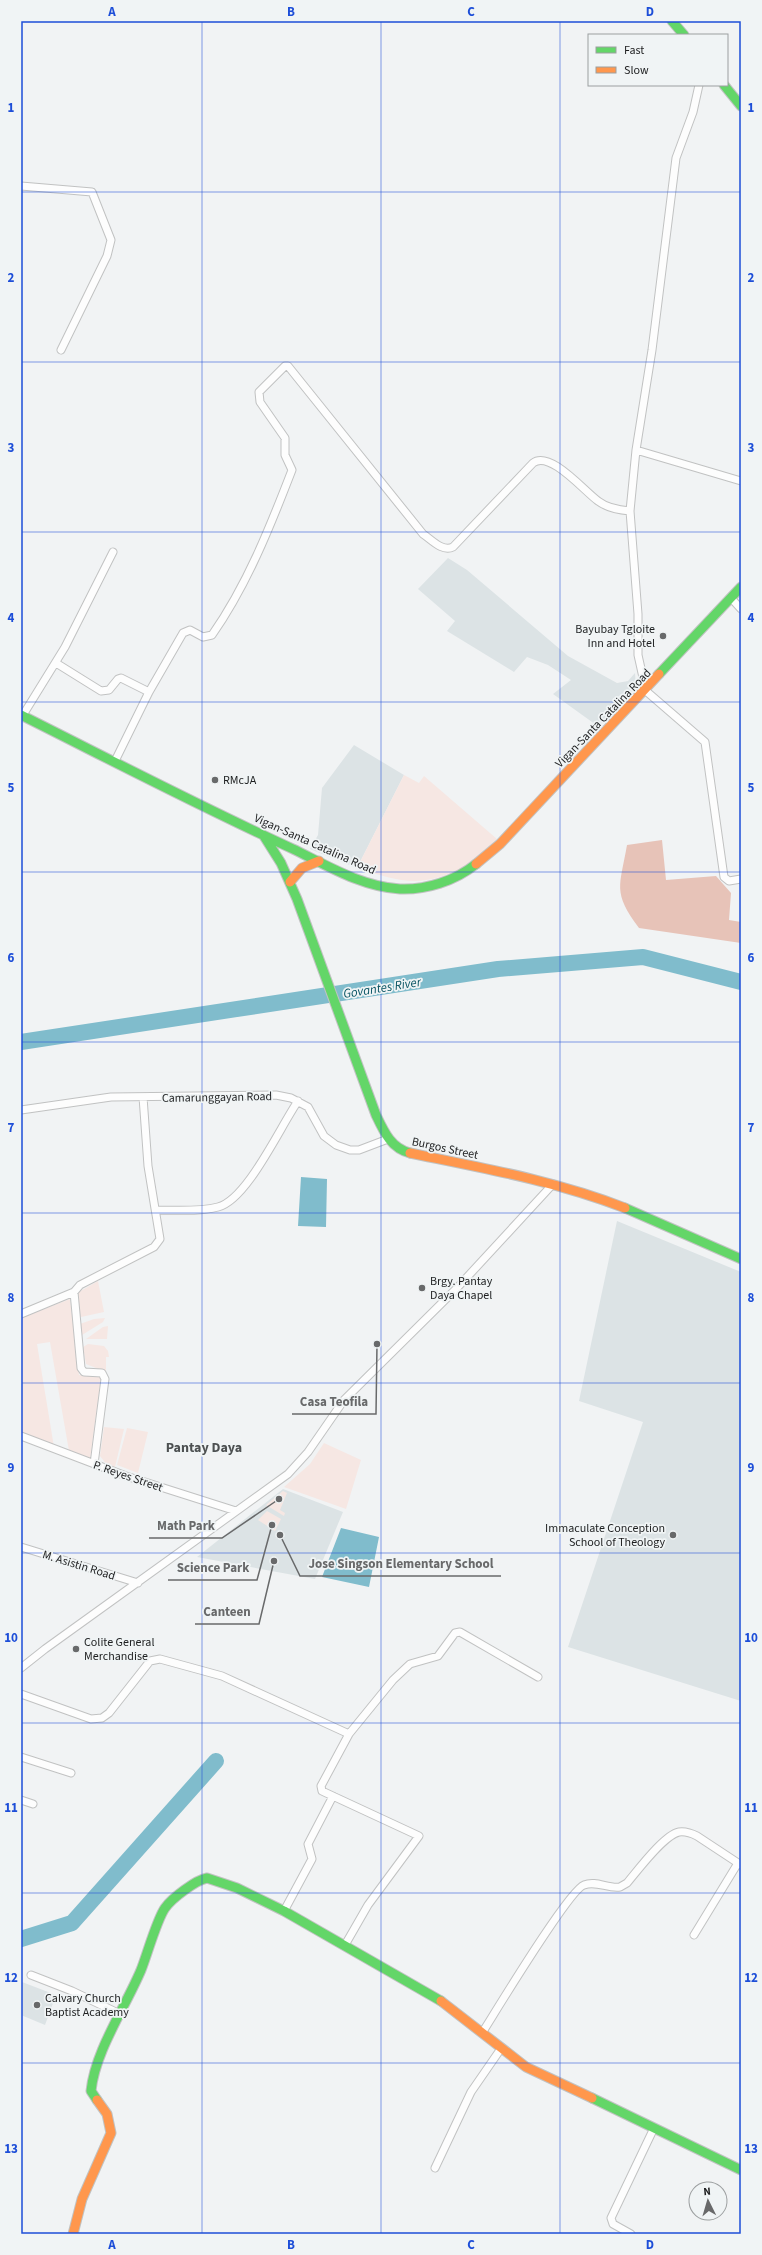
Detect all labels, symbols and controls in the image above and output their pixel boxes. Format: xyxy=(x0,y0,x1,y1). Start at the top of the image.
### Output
text: A xyxy=(107,3,116,21)
text: B xyxy=(287,3,295,21)
text: C xyxy=(467,3,475,21)
text: D xyxy=(646,3,654,21)
legend xyxy=(588,34,728,86)
text: Fast xyxy=(624,42,644,59)
text: Slow xyxy=(624,62,649,79)
text: 1 xyxy=(8,99,15,117)
text: 1 xyxy=(748,99,755,117)
text: 2 xyxy=(8,269,15,287)
text: 2 xyxy=(748,269,755,287)
text: 3 xyxy=(8,439,15,457)
text: 3 xyxy=(748,439,755,457)
text: 4 xyxy=(8,609,15,627)
text: 4 xyxy=(748,609,755,627)
place label: Bayubay Tgloite Inn and Hotel xyxy=(575,621,655,652)
marker: Bayubay Tgloite Inn and Hotel xyxy=(658,631,668,641)
street label: Vigan-Santa Catalina Road xyxy=(551,665,655,772)
place label: RMcJA xyxy=(223,772,257,789)
marker: RMcJA xyxy=(210,775,220,785)
text: 5 xyxy=(8,779,15,797)
text: 5 xyxy=(748,779,755,797)
street label: Vigan-Santa Catalina Road xyxy=(251,810,378,879)
text: 6 xyxy=(8,949,15,967)
text: 6 xyxy=(748,949,755,967)
water label: Govantes River xyxy=(342,973,423,1003)
street label: Camarunggayan Road xyxy=(162,1088,272,1107)
text: 7 xyxy=(8,1119,15,1137)
text: 7 xyxy=(748,1119,755,1137)
street label: Burgos Street xyxy=(410,1133,480,1164)
place label: Brgy. Pantay Daya Chapel xyxy=(430,1273,493,1304)
marker: Brgy. Pantay Daya Chapel xyxy=(417,1283,427,1293)
text: 8 xyxy=(8,1289,15,1307)
text: 8 xyxy=(748,1289,755,1307)
callout: Casa Teofila xyxy=(292,1389,376,1414)
text: Casa Teofila xyxy=(300,1393,368,1411)
district label: Pantay Daya xyxy=(166,1438,242,1458)
street label: P. Reyes Street xyxy=(91,1457,165,1496)
text: 9 xyxy=(8,1459,15,1477)
text: 9 xyxy=(748,1459,755,1477)
callout: Math Park xyxy=(149,1513,222,1538)
text: Math Park xyxy=(157,1517,216,1535)
place label: Immaculate Conception School of Theology xyxy=(545,1520,665,1551)
marker: Immaculate Conception School of Theology xyxy=(668,1530,678,1540)
street label: M. Asistin Road xyxy=(40,1546,117,1585)
callout: Jose Singson Elementary School xyxy=(300,1551,501,1576)
callout: Science Park xyxy=(168,1555,257,1580)
text: Jose Singson Elementary School xyxy=(308,1555,494,1573)
text: Science Park xyxy=(177,1559,250,1577)
callout: Canteen xyxy=(195,1599,259,1624)
text: Canteen xyxy=(203,1603,251,1621)
text: 10 xyxy=(4,1629,18,1647)
text: 10 xyxy=(744,1629,758,1647)
place label: Colite General Merchandise xyxy=(84,1634,154,1665)
marker: Colite General Merchandise xyxy=(71,1644,81,1654)
text: 11 xyxy=(4,1799,18,1817)
text: 11 xyxy=(744,1799,758,1817)
text: 12 xyxy=(4,1969,18,1987)
text: 12 xyxy=(744,1969,758,1987)
place label: Calvary Church Baptist Academy xyxy=(45,1990,129,2021)
marker: Calvary Church Baptist Academy xyxy=(32,2000,42,2010)
text: 13 xyxy=(4,2140,18,2158)
text: 13 xyxy=(744,2140,758,2158)
north arrow xyxy=(688,2181,728,2221)
text: N xyxy=(703,2184,711,2199)
text: A xyxy=(107,2236,116,2254)
text: B xyxy=(287,2236,295,2254)
text: C xyxy=(467,2236,475,2254)
text: D xyxy=(646,2236,654,2254)

